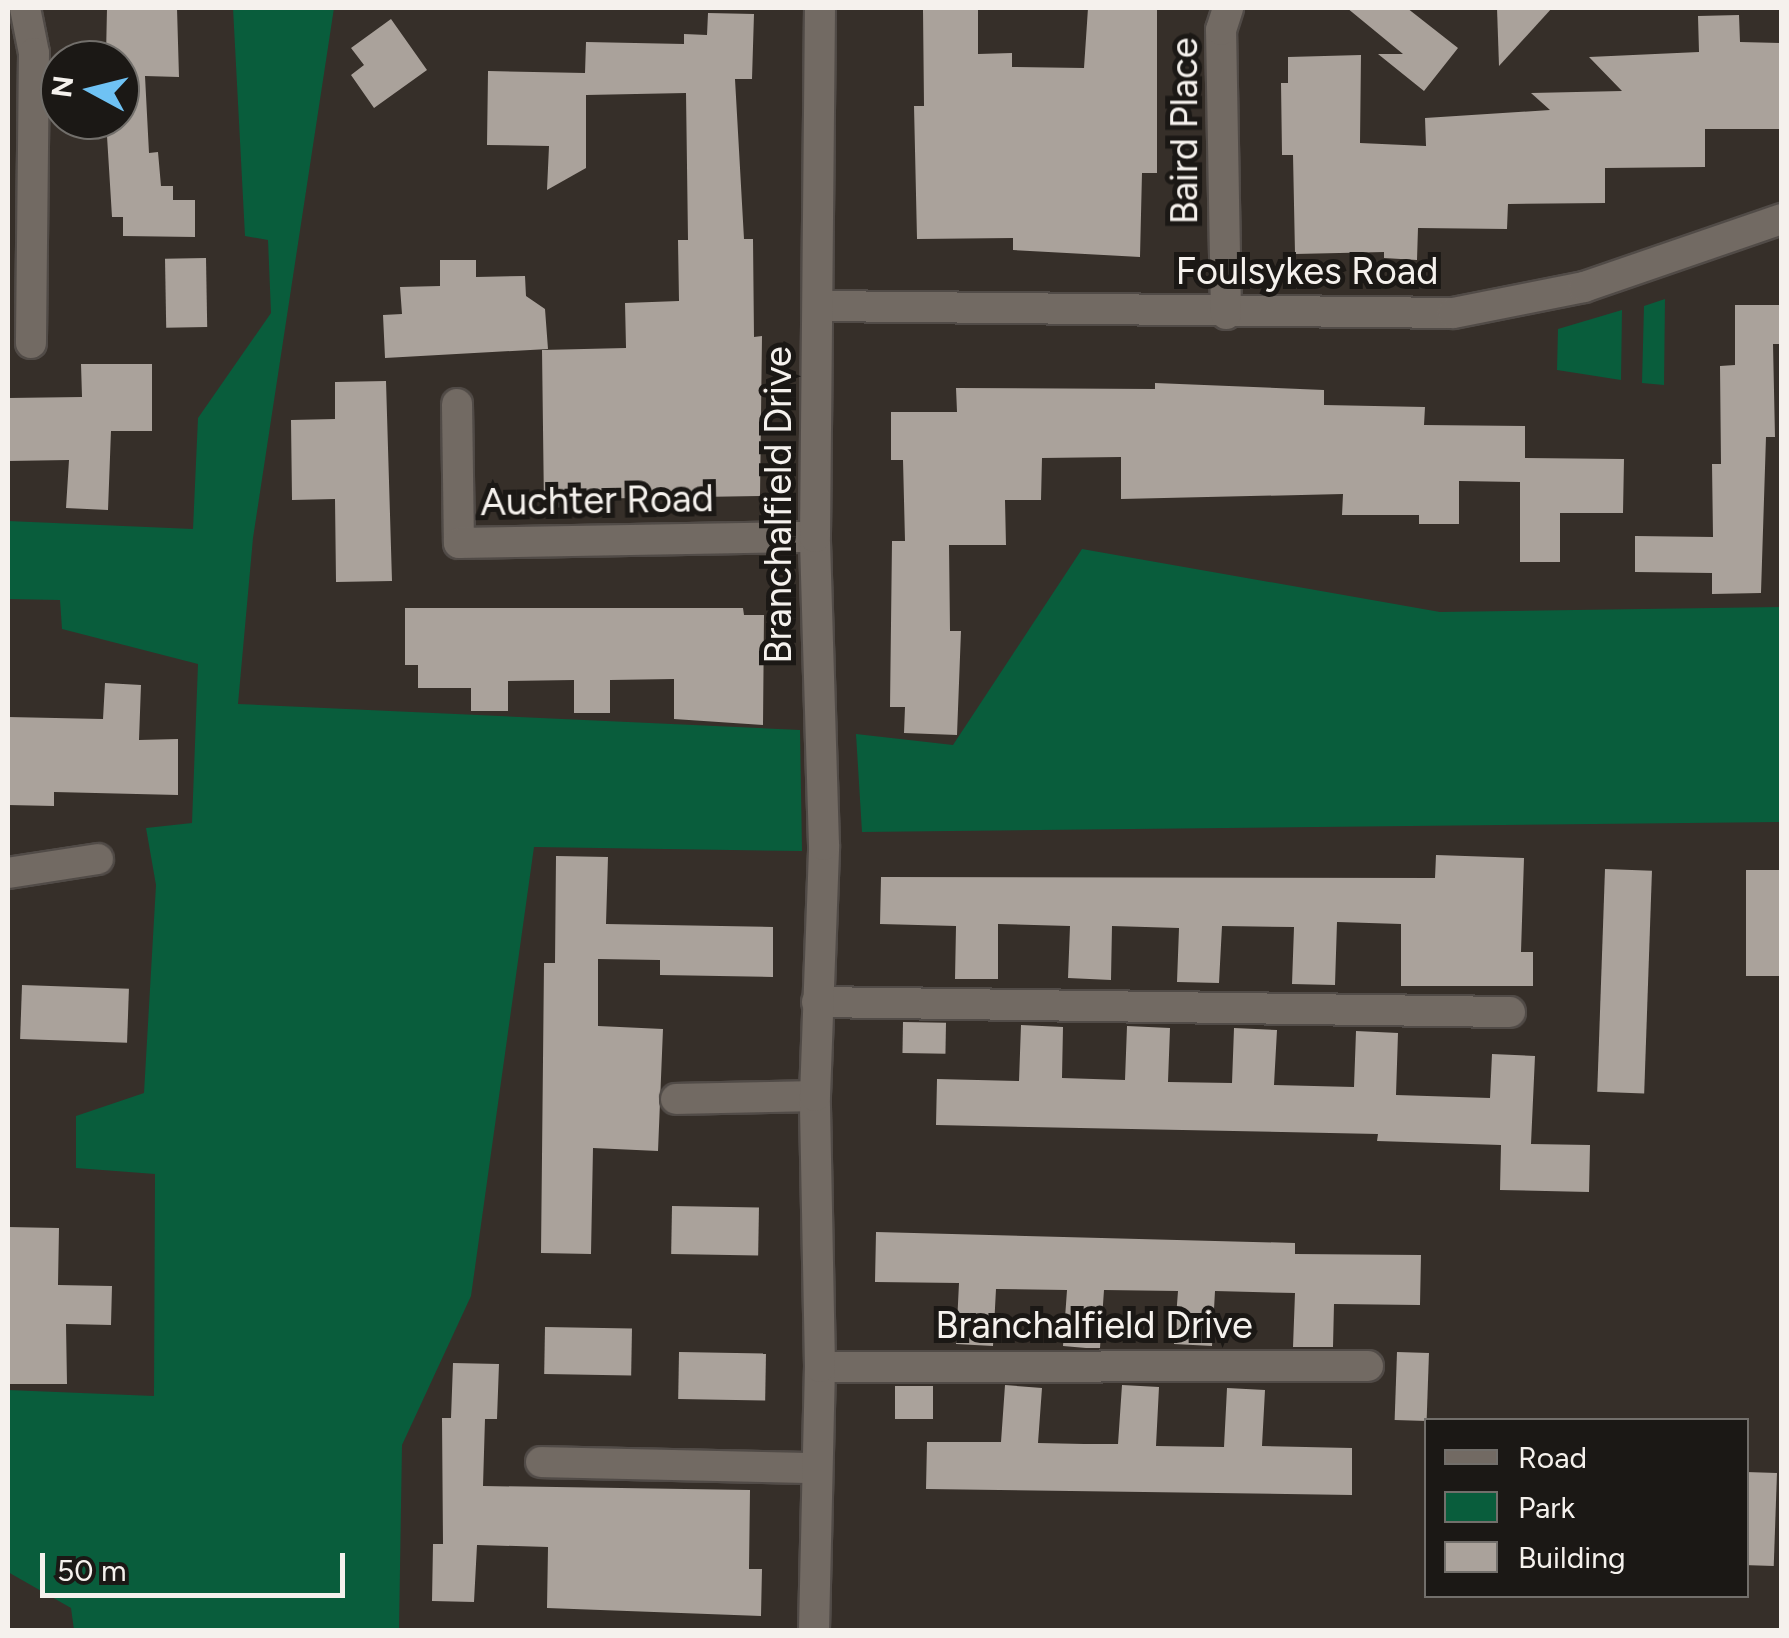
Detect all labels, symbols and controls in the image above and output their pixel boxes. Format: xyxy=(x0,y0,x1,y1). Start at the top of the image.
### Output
street label: Baird Place xyxy=(1162,38,1208,224)
north arrow xyxy=(40,40,140,140)
text: N xyxy=(44,74,80,99)
street label: Foulsykes Road xyxy=(1175,249,1439,295)
street label: Branchalfield Drive xyxy=(756,346,802,664)
street label: Auchter Road xyxy=(480,476,714,526)
street label: Branchalfield Drive xyxy=(935,1303,1253,1349)
legend xyxy=(1424,1418,1749,1598)
text: Road xyxy=(1518,1439,1587,1476)
text: Park xyxy=(1518,1489,1575,1526)
scale bar xyxy=(45,1533,350,1595)
text: Building xyxy=(1518,1539,1626,1576)
text: 50 m xyxy=(57,1552,126,1589)

